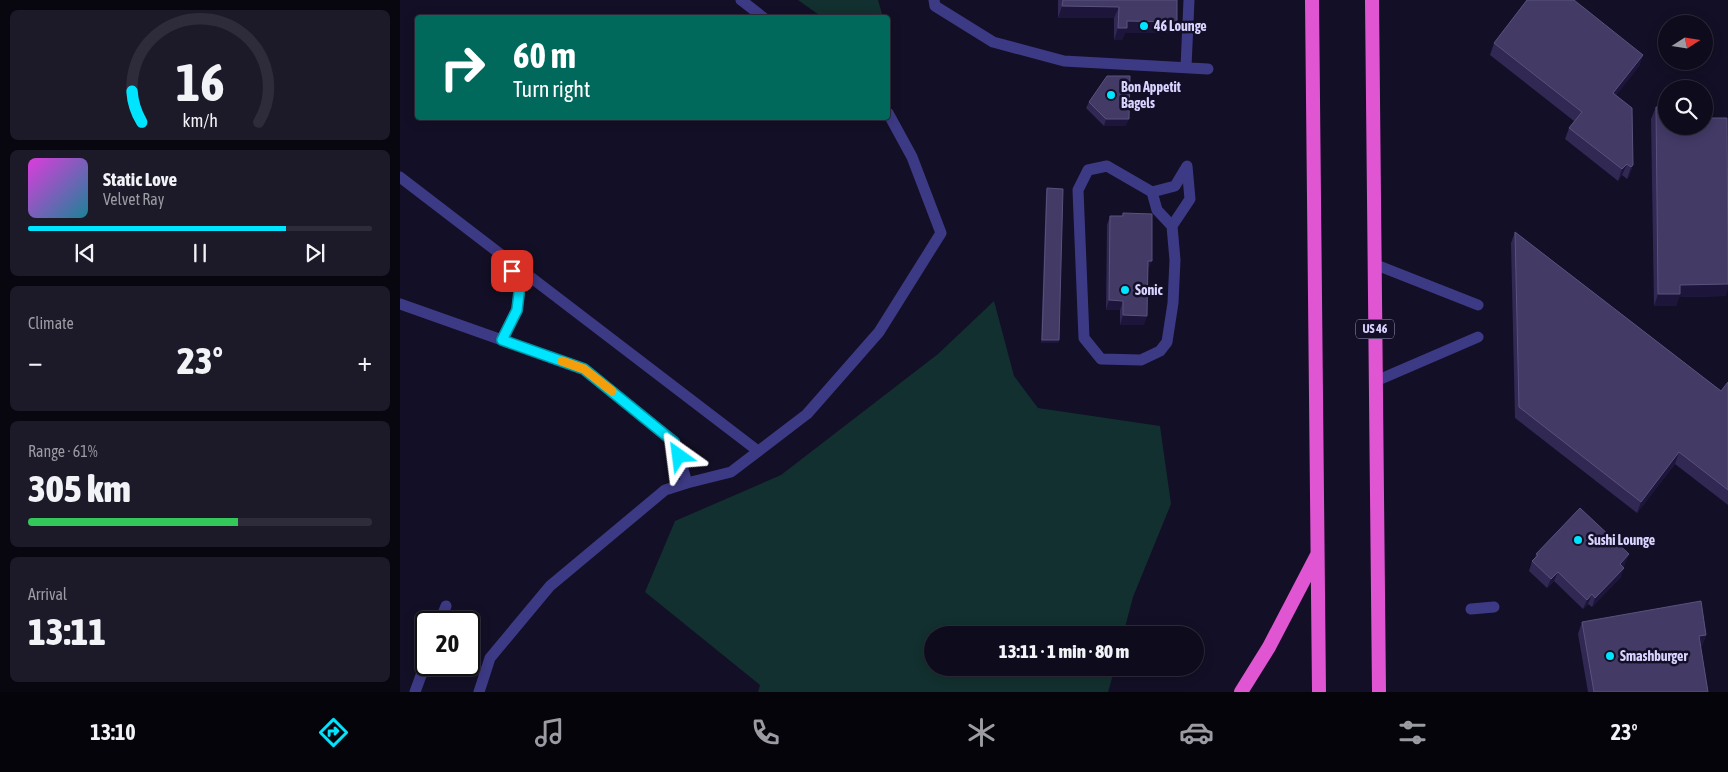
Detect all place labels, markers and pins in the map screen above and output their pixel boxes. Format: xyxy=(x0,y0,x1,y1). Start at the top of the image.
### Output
place label: 46 Lounge xyxy=(1153,18,1207,34)
marker: 46 Lounge xyxy=(1138,20,1150,32)
place label: Bon Appetit Bagels xyxy=(1121,79,1181,111)
marker: Bon Appetit Bagels xyxy=(1105,89,1117,101)
pin xyxy=(491,250,533,292)
place label: Sonic xyxy=(1135,282,1163,298)
marker: Sonic xyxy=(1119,284,1131,296)
place label: Sushi Lounge xyxy=(1588,532,1655,548)
marker: Sushi Lounge xyxy=(1572,534,1584,546)
place label: Smashburger xyxy=(1620,648,1688,664)
marker: Smashburger xyxy=(1604,650,1616,662)

